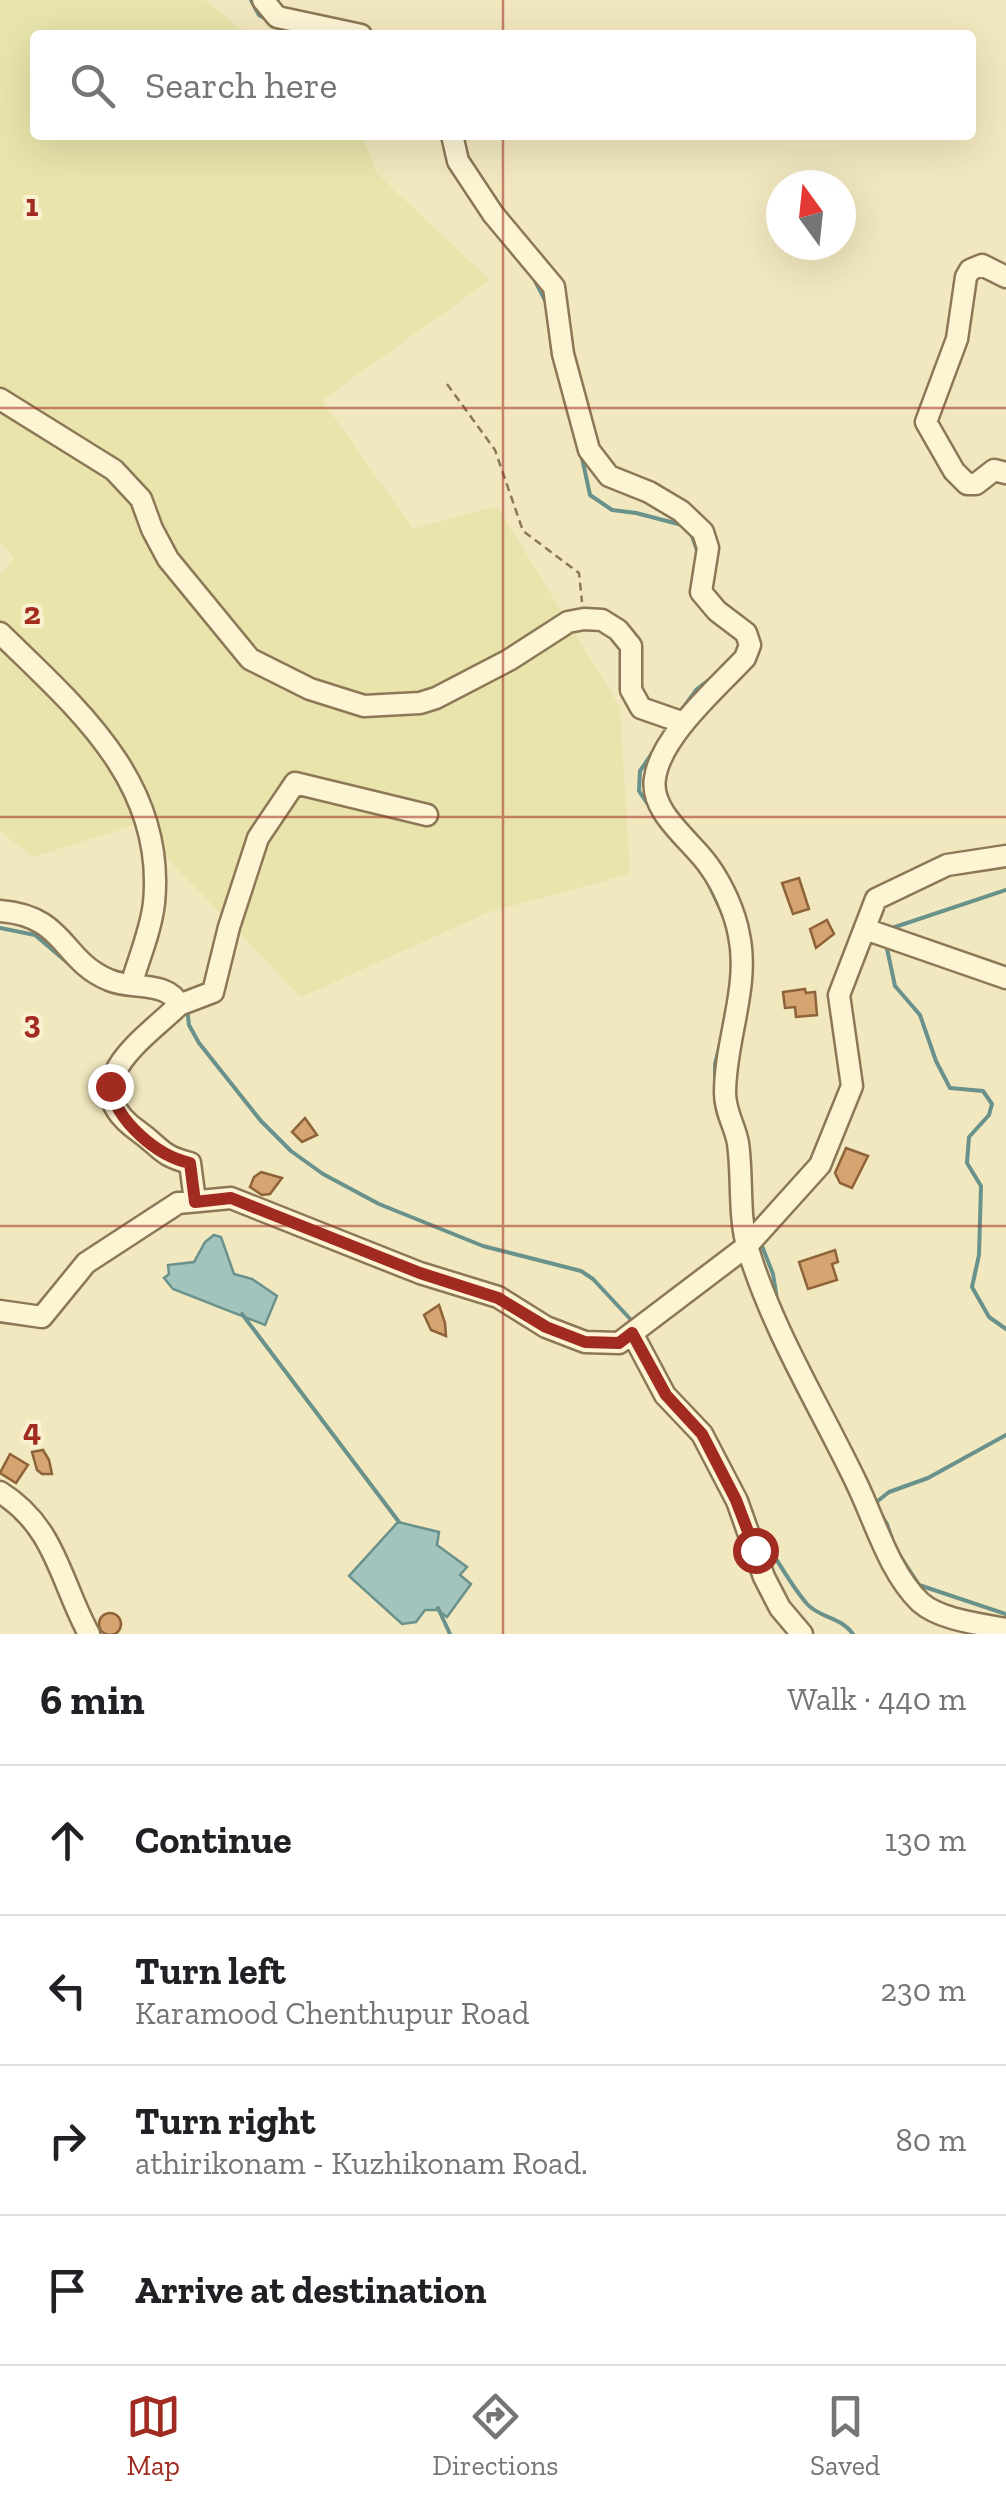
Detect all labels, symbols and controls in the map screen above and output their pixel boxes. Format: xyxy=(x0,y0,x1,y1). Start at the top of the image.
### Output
search box xyxy=(30,30,976,140)
icon: search xyxy=(65,58,120,113)
text: Search here xyxy=(145,62,337,108)
north arrow xyxy=(766,170,856,260)
text: 1 xyxy=(26,186,39,224)
text: 2 xyxy=(23,594,41,632)
text: 3 xyxy=(23,1003,41,1041)
route end xyxy=(88,1064,134,1110)
text: 4 xyxy=(23,1411,41,1449)
route start xyxy=(733,1528,779,1574)
text: 6 min xyxy=(40,1674,145,1725)
text: Walk · 440 m xyxy=(788,1680,966,1718)
icon: ahead xyxy=(40,1813,95,1868)
text: Continue xyxy=(135,1817,292,1863)
text: 130 m xyxy=(885,1821,966,1859)
text: Turn left xyxy=(135,1948,286,1994)
icon: left xyxy=(40,1963,95,2018)
text: 230 m xyxy=(881,1971,966,2009)
text: Karamood Chenthupur Road xyxy=(135,1994,529,2032)
text: Turn right xyxy=(135,2098,315,2144)
icon: right xyxy=(40,2113,95,2168)
text: 80 m xyxy=(895,2121,966,2159)
text: athirikonam - Kuzhikonam Road. xyxy=(135,2144,588,2182)
icon: arrive xyxy=(40,2263,95,2318)
text: Arrive at destination xyxy=(135,2267,486,2313)
tab: Map xyxy=(126,2389,181,2482)
tab: Directions xyxy=(432,2389,559,2482)
tab: Saved xyxy=(810,2389,880,2482)

